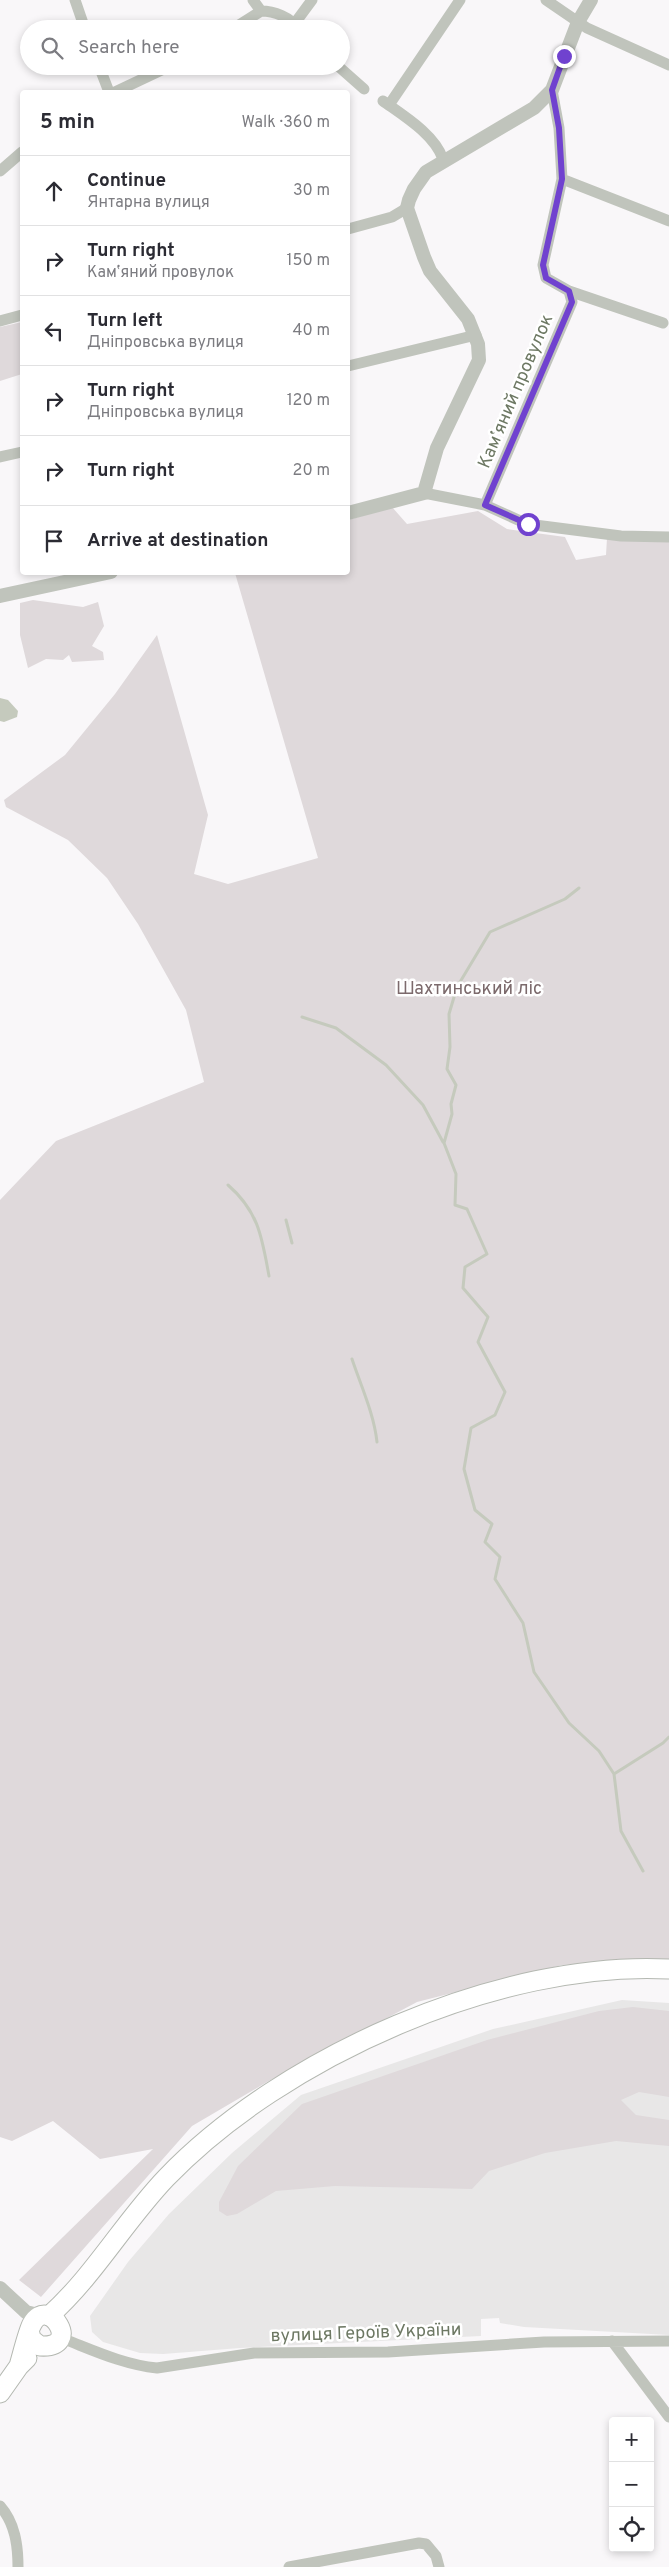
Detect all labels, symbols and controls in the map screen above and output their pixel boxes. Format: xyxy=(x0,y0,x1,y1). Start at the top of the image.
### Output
search box xyxy=(20,20,350,75)
icon: search xyxy=(38,34,66,62)
text: Search here xyxy=(78,36,180,60)
route end xyxy=(553,45,576,68)
text: 5 min xyxy=(40,109,95,136)
text: Walk · 360 m xyxy=(242,113,330,133)
text: Continue xyxy=(87,169,166,193)
icon: ahead xyxy=(40,177,68,205)
text: 30 m xyxy=(293,181,330,201)
text: Янтарна вулиця xyxy=(87,193,210,213)
text: Turn right xyxy=(87,239,175,263)
icon: right xyxy=(40,247,68,275)
text: 150 m xyxy=(287,251,330,271)
text: Камʼяний провулок xyxy=(87,263,234,283)
text: Turn left xyxy=(87,309,163,333)
street label: Камʼяний провулок xyxy=(473,311,559,472)
icon: left xyxy=(40,317,68,345)
text: 40 m xyxy=(292,321,330,341)
text: Дніпровська вулиця xyxy=(87,333,244,353)
text: Turn right xyxy=(87,379,175,403)
icon: right xyxy=(40,387,68,415)
text: 120 m xyxy=(287,391,330,411)
text: Дніпровська вулиця xyxy=(87,403,244,423)
icon: right xyxy=(40,457,68,485)
text: Turn right xyxy=(87,459,175,483)
text: 20 m xyxy=(293,461,330,481)
route start xyxy=(517,513,540,536)
icon: arrive xyxy=(40,527,68,555)
text: Arrive at destination xyxy=(87,529,268,553)
park label: Шахтинський ліс xyxy=(396,978,542,1001)
street label: вулиця Героїв України xyxy=(270,2319,462,2348)
map controls xyxy=(609,2417,654,2552)
button: + xyxy=(609,2417,654,2462)
button: − xyxy=(609,2462,654,2507)
button: locate xyxy=(609,2507,654,2552)

